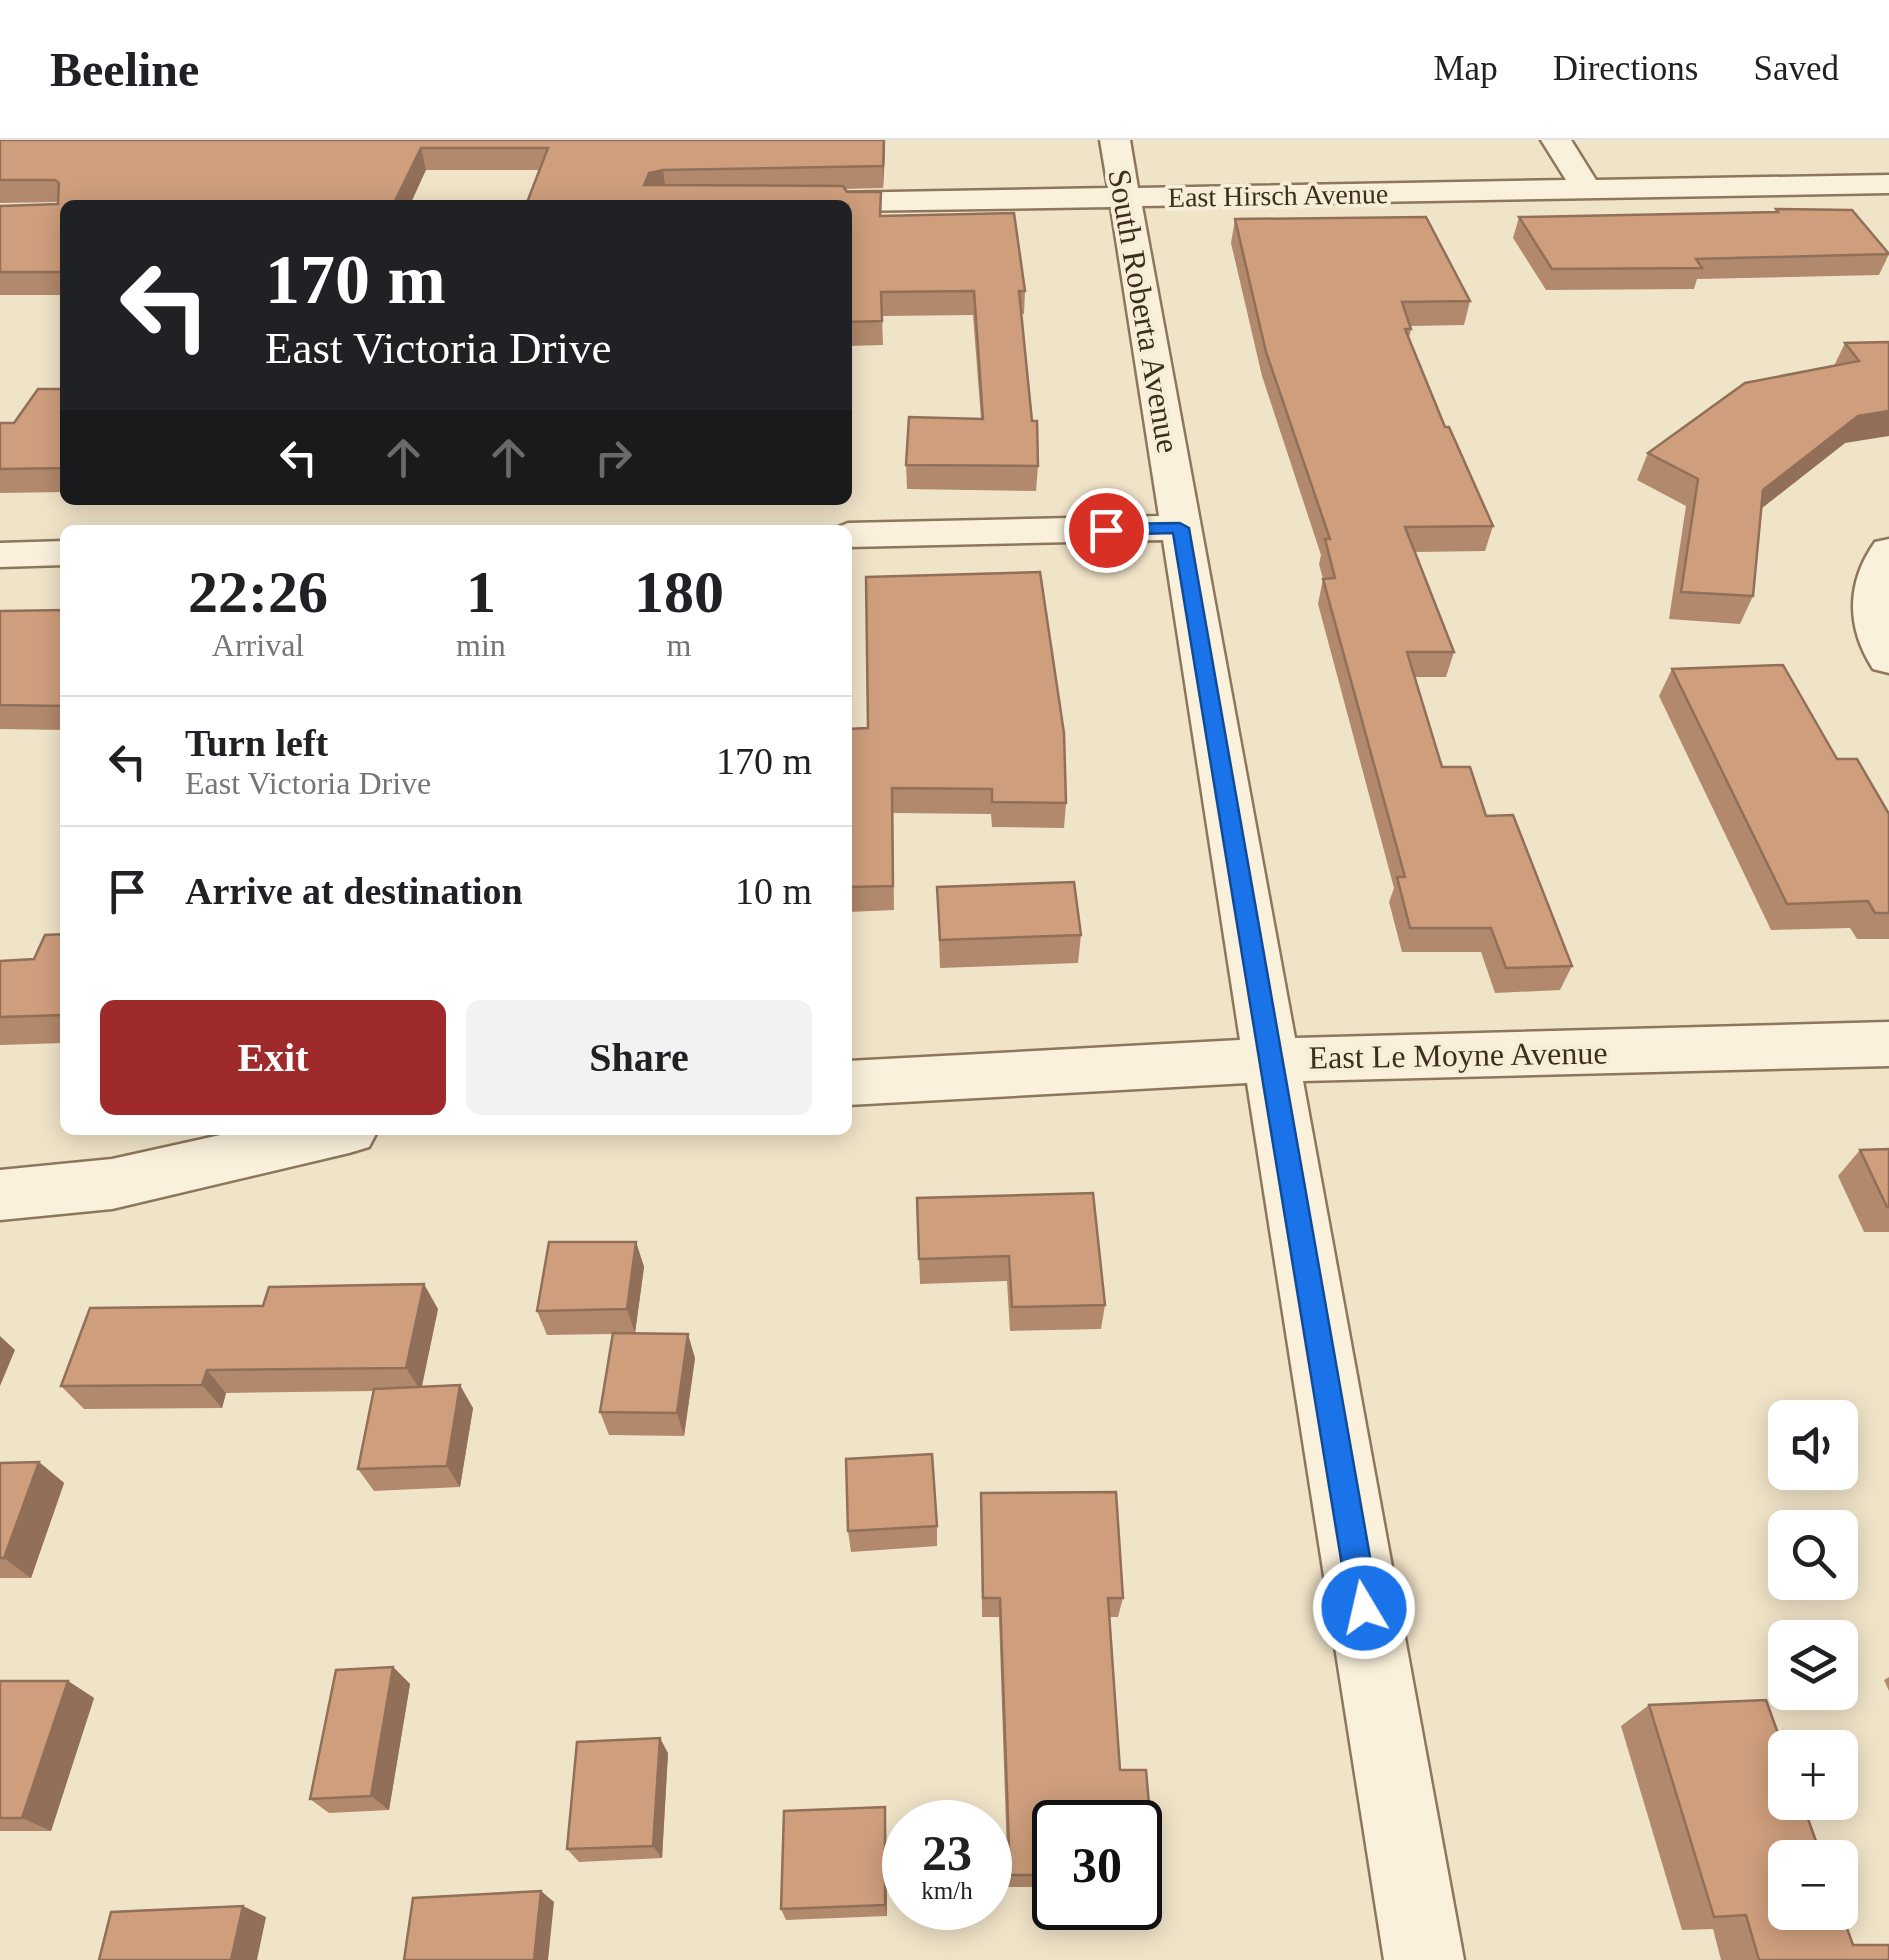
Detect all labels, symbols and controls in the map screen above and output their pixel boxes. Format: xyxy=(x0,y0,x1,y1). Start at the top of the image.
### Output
text: Beeline xyxy=(50,43,199,96)
text: Map xyxy=(1434,49,1498,88)
text: Directions xyxy=(1553,49,1698,88)
text: Saved xyxy=(1753,49,1839,88)
street label: South Roberta Avenue xyxy=(1101,166,1187,456)
street label: East Hirsch Avenue xyxy=(1168,178,1388,213)
icon: left xyxy=(100,240,230,370)
text: 170 m xyxy=(265,241,446,318)
text: East Victoria Drive xyxy=(265,323,611,373)
icon: left xyxy=(271,430,326,485)
icon: ahead xyxy=(376,430,431,485)
icon: ahead xyxy=(481,430,536,485)
icon: right xyxy=(586,430,641,485)
pin xyxy=(1064,488,1149,573)
icon: arrive xyxy=(1079,503,1134,558)
text: 22:26 xyxy=(188,559,328,625)
text: 1 xyxy=(466,559,496,625)
text: 180 xyxy=(634,559,724,625)
text: Arrival xyxy=(212,627,304,663)
text: min xyxy=(456,627,506,663)
text: m xyxy=(666,627,691,663)
text: Turn left xyxy=(185,722,328,764)
icon: left xyxy=(100,734,155,789)
text: 170 m xyxy=(716,740,812,782)
text: East Victoria Drive xyxy=(185,765,431,801)
icon: arrive xyxy=(100,864,155,919)
text: Arrive at destination xyxy=(185,870,523,912)
text: 10 m xyxy=(735,870,812,912)
button: Exit xyxy=(100,1000,446,1115)
button: Share xyxy=(466,1000,812,1115)
street label: East Le Moyne Avenue xyxy=(1308,1034,1608,1076)
map controls xyxy=(1768,1400,1858,1930)
button: sound xyxy=(1768,1400,1858,1490)
button: search xyxy=(1768,1510,1858,1600)
position arrow xyxy=(1312,1556,1416,1660)
button: layers xyxy=(1768,1620,1858,1710)
button: + xyxy=(1768,1730,1858,1820)
speed limit sign: 30 xyxy=(1032,1800,1162,1930)
text: 23 xyxy=(922,1825,972,1881)
button: − xyxy=(1768,1840,1858,1930)
text: km/h xyxy=(921,1877,973,1904)

